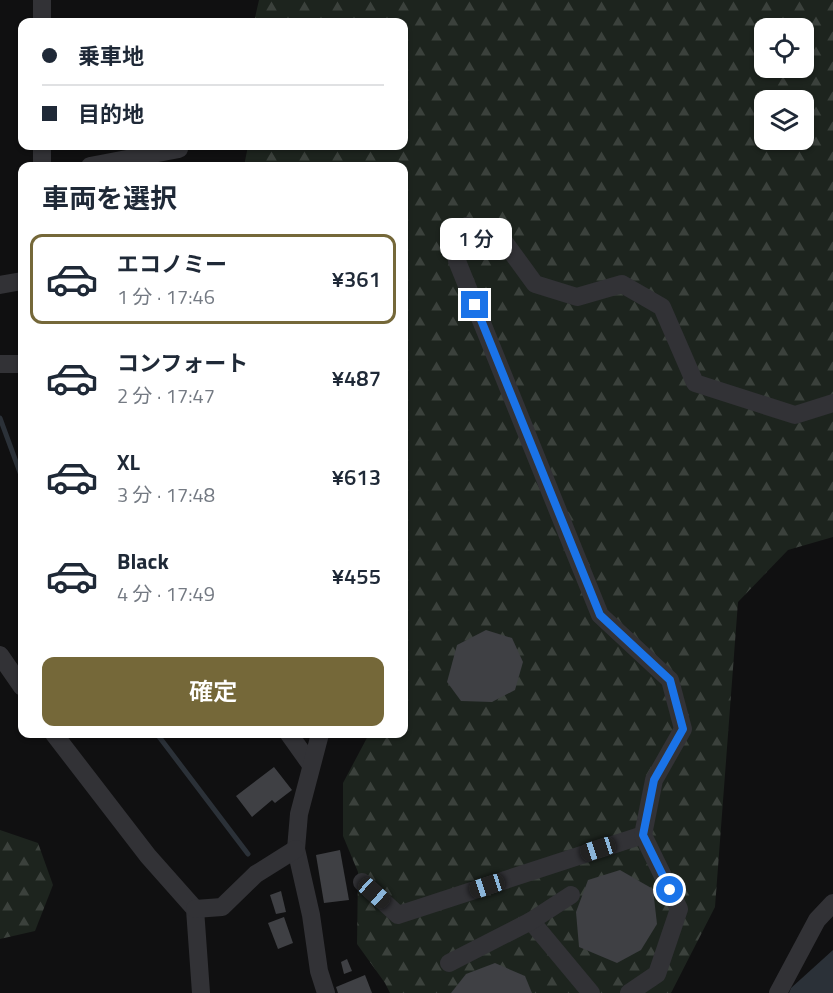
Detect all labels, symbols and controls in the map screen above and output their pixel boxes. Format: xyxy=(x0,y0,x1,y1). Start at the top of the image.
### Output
map controls xyxy=(754,18,814,150)
button: locate xyxy=(754,18,814,78)
text: 乗車地 xyxy=(78,39,144,73)
button: layers xyxy=(754,90,814,150)
text: 目的地 xyxy=(78,97,144,131)
text: 車両を選択 xyxy=(42,177,177,218)
callout: 1 分 xyxy=(439,218,511,260)
text: 1 分 xyxy=(458,223,494,254)
text: エコノミー xyxy=(117,247,227,281)
icon: car xyxy=(45,252,99,306)
text: ¥361 xyxy=(332,262,381,296)
text: 1 分 · 17:46 xyxy=(117,281,215,312)
route end xyxy=(461,291,488,318)
text: コンフォート xyxy=(117,346,248,380)
icon: car xyxy=(45,351,99,405)
text: ¥487 xyxy=(332,361,381,395)
text: 2 分 · 17:47 xyxy=(117,380,215,411)
text: XL xyxy=(117,445,140,479)
icon: car xyxy=(45,450,99,504)
text: ¥613 xyxy=(332,460,381,494)
text: 3 分 · 17:48 xyxy=(117,479,215,510)
text: Black xyxy=(117,544,169,578)
icon: car xyxy=(45,549,99,603)
text: ¥455 xyxy=(332,559,381,593)
text: 4 分 · 17:49 xyxy=(117,578,215,609)
button: 確定 xyxy=(42,657,384,726)
car xyxy=(578,835,618,863)
car xyxy=(467,872,507,900)
car xyxy=(355,874,393,912)
route start xyxy=(656,876,683,903)

